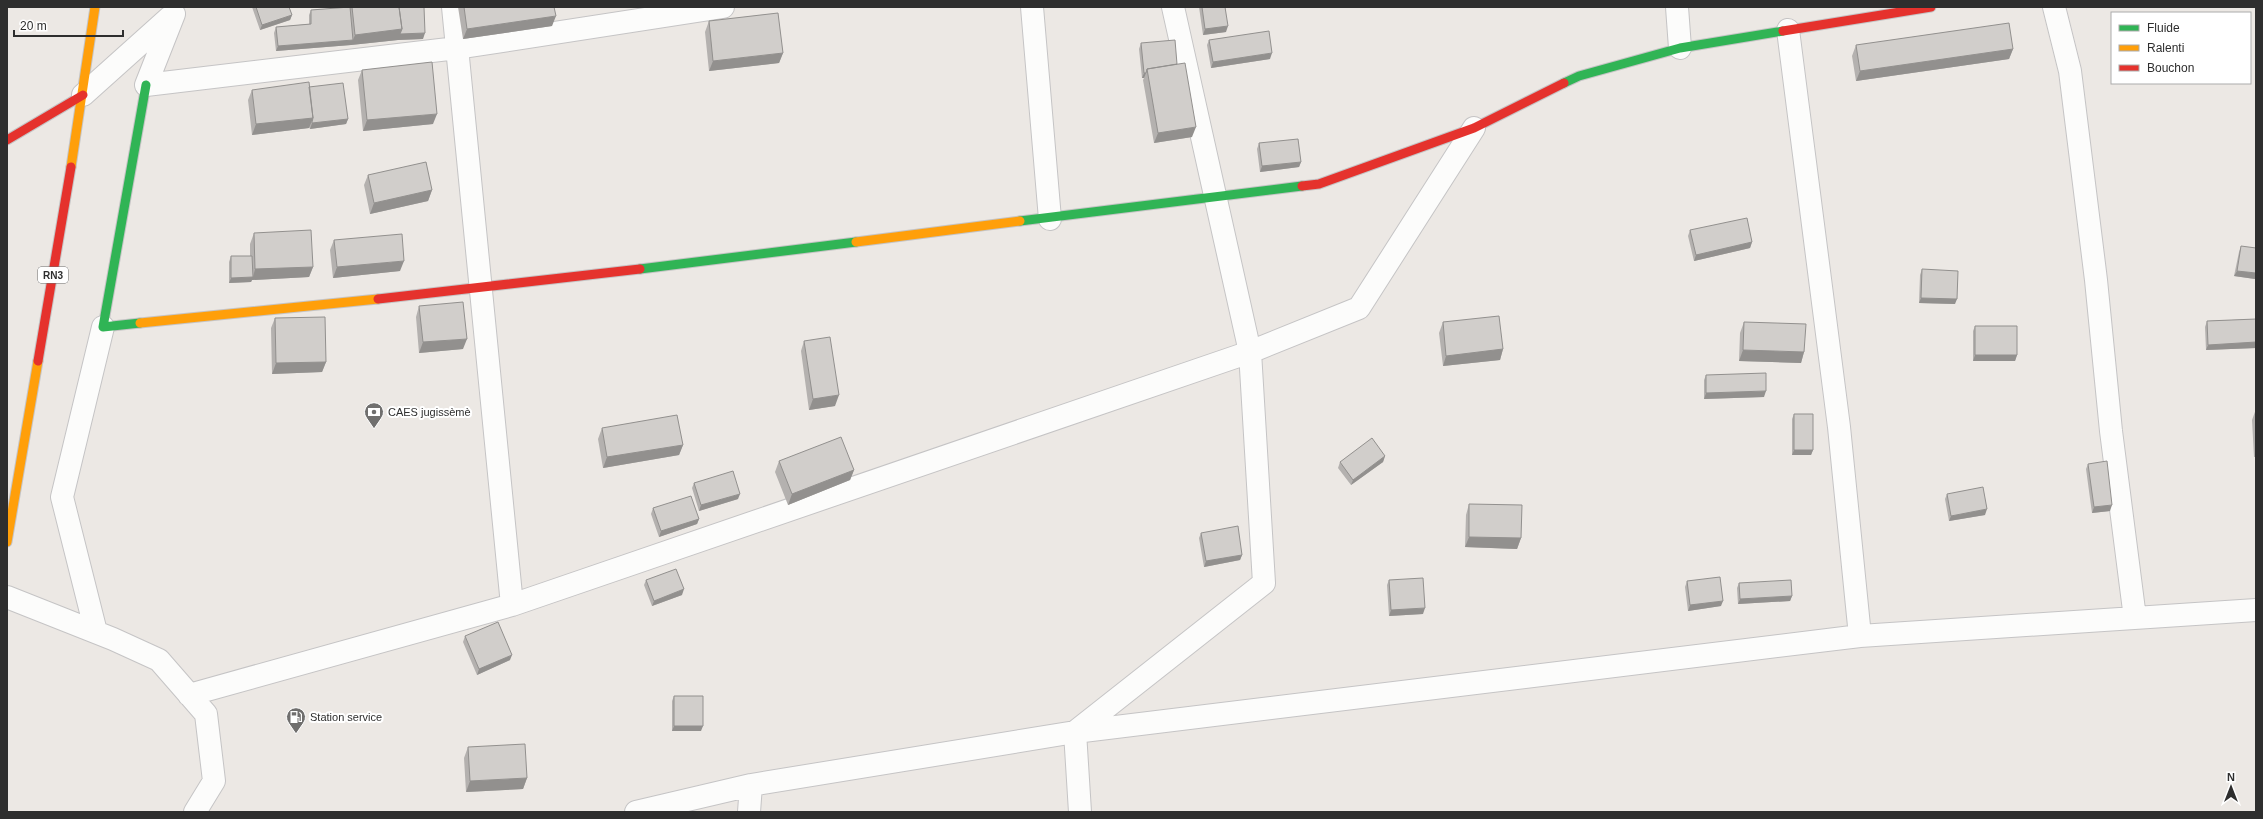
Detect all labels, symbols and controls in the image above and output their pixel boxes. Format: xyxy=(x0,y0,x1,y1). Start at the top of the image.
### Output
scale bar xyxy=(14,12,123,38)
legend xyxy=(2111,12,2251,84)
text: 20 m xyxy=(20,19,47,33)
text: Fluide xyxy=(2147,21,2180,35)
text: Ralenti xyxy=(2147,41,2184,55)
text: Bouchon xyxy=(2147,61,2194,75)
road number: RN3 xyxy=(38,267,68,283)
bank icon: CAES jugissèmè xyxy=(363,401,385,429)
place label: CAES jugissèmè xyxy=(388,406,471,418)
fuel station icon: Station service xyxy=(285,706,307,734)
place label: Station service xyxy=(310,711,382,723)
north arrow xyxy=(2211,767,2251,807)
text: N xyxy=(2227,771,2235,783)

